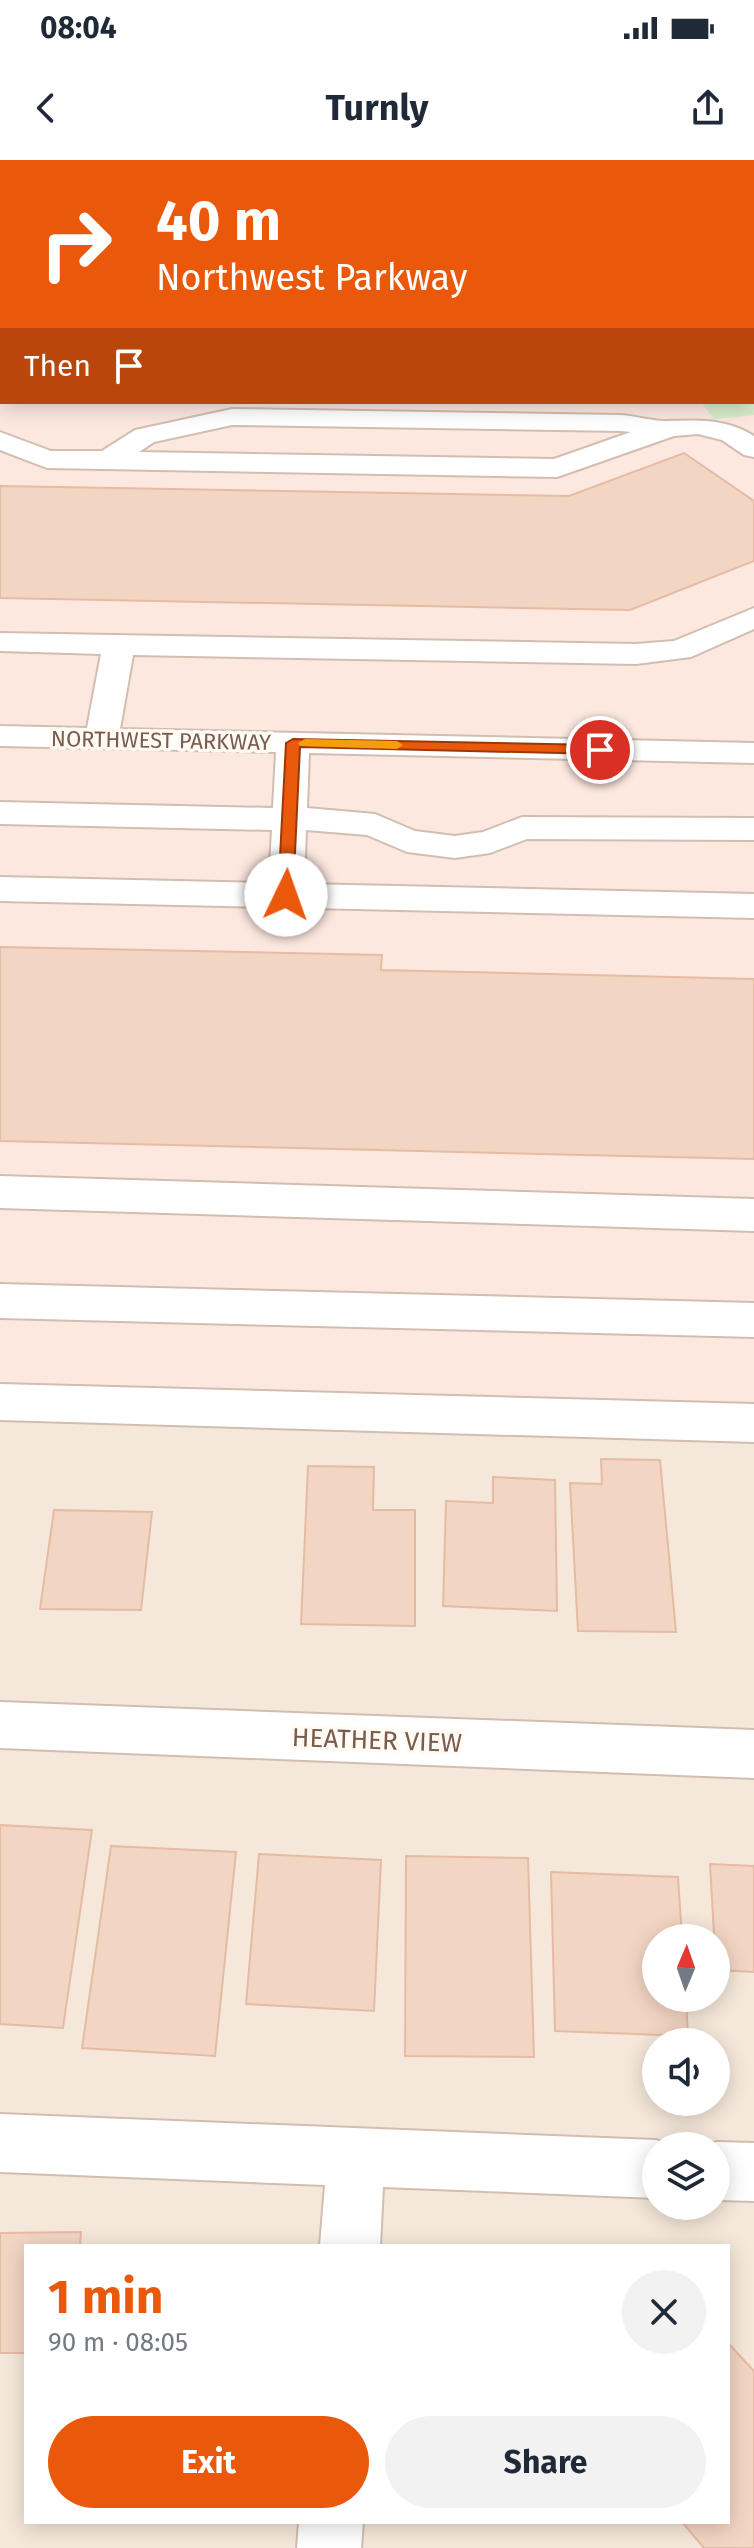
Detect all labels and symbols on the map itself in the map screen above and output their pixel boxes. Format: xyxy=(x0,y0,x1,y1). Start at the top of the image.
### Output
pin xyxy=(566,716,634,784)
street label: NORTHWEST PARKWAY xyxy=(51,725,271,756)
position arrow xyxy=(244,853,328,937)
street label: HEATHER VIEW xyxy=(291,1722,463,1759)
north arrow xyxy=(642,1924,730,2012)

